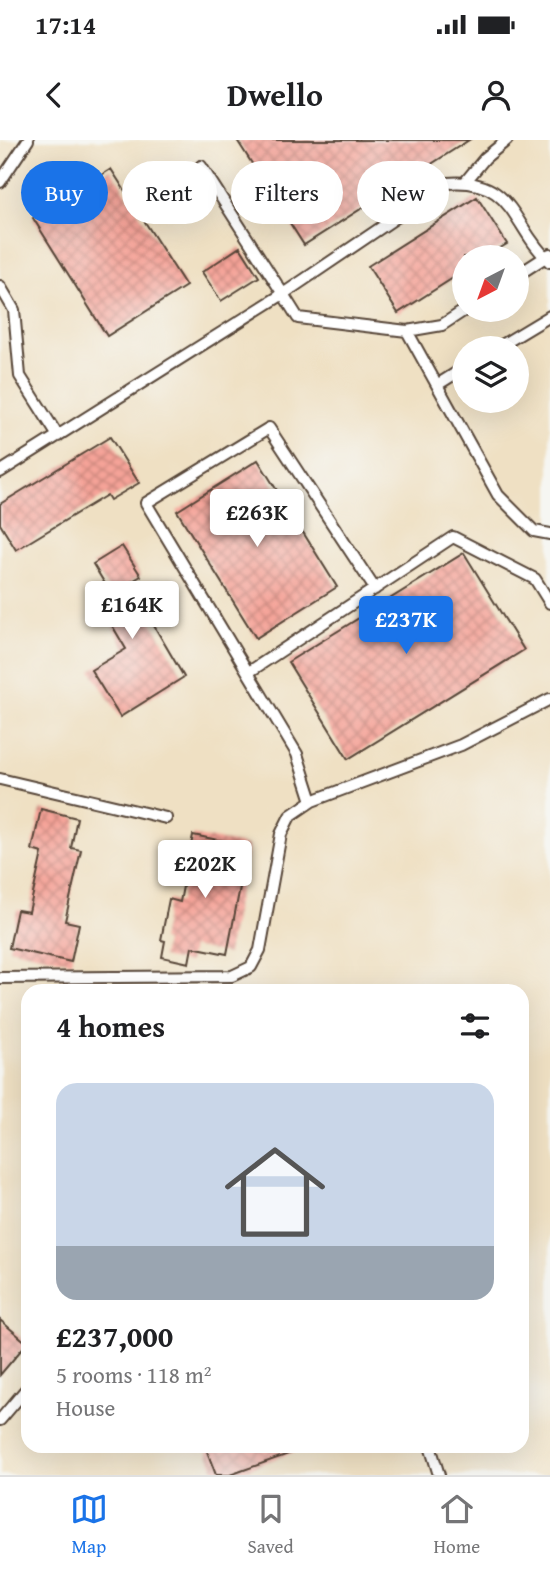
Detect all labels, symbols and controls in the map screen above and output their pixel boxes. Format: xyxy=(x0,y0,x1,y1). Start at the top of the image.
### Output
text: 17:14 xyxy=(35,5,96,44)
text: Dwello xyxy=(227,71,323,118)
icon: back xyxy=(35,76,73,114)
icon: person xyxy=(477,76,515,114)
chip: Buy xyxy=(21,161,108,224)
chip: Rent xyxy=(122,161,217,224)
chip: Filters xyxy=(231,161,343,224)
chip: New xyxy=(357,161,449,224)
north arrow xyxy=(452,245,528,322)
map controls xyxy=(452,245,529,413)
button: layers xyxy=(452,336,529,413)
pin: £263K xyxy=(208,490,306,549)
text: £263K xyxy=(226,495,288,528)
pin: £164K xyxy=(83,582,181,641)
text: £164K xyxy=(101,587,163,620)
pin: £237K xyxy=(357,596,455,656)
text: £237K xyxy=(375,602,437,635)
pin: £202K xyxy=(156,840,254,900)
text: £202K xyxy=(174,846,236,879)
text: 4 homes xyxy=(56,1004,165,1048)
icon: filters xyxy=(456,1007,494,1045)
icon: home xyxy=(212,1129,338,1255)
text: £237,000 xyxy=(56,1314,173,1358)
text: 5 rooms · 118 m² xyxy=(56,1358,211,1391)
text: House xyxy=(56,1391,115,1424)
tab: Map xyxy=(70,1490,108,1560)
tab: Saved xyxy=(248,1490,294,1560)
tab: Home xyxy=(433,1490,480,1560)

